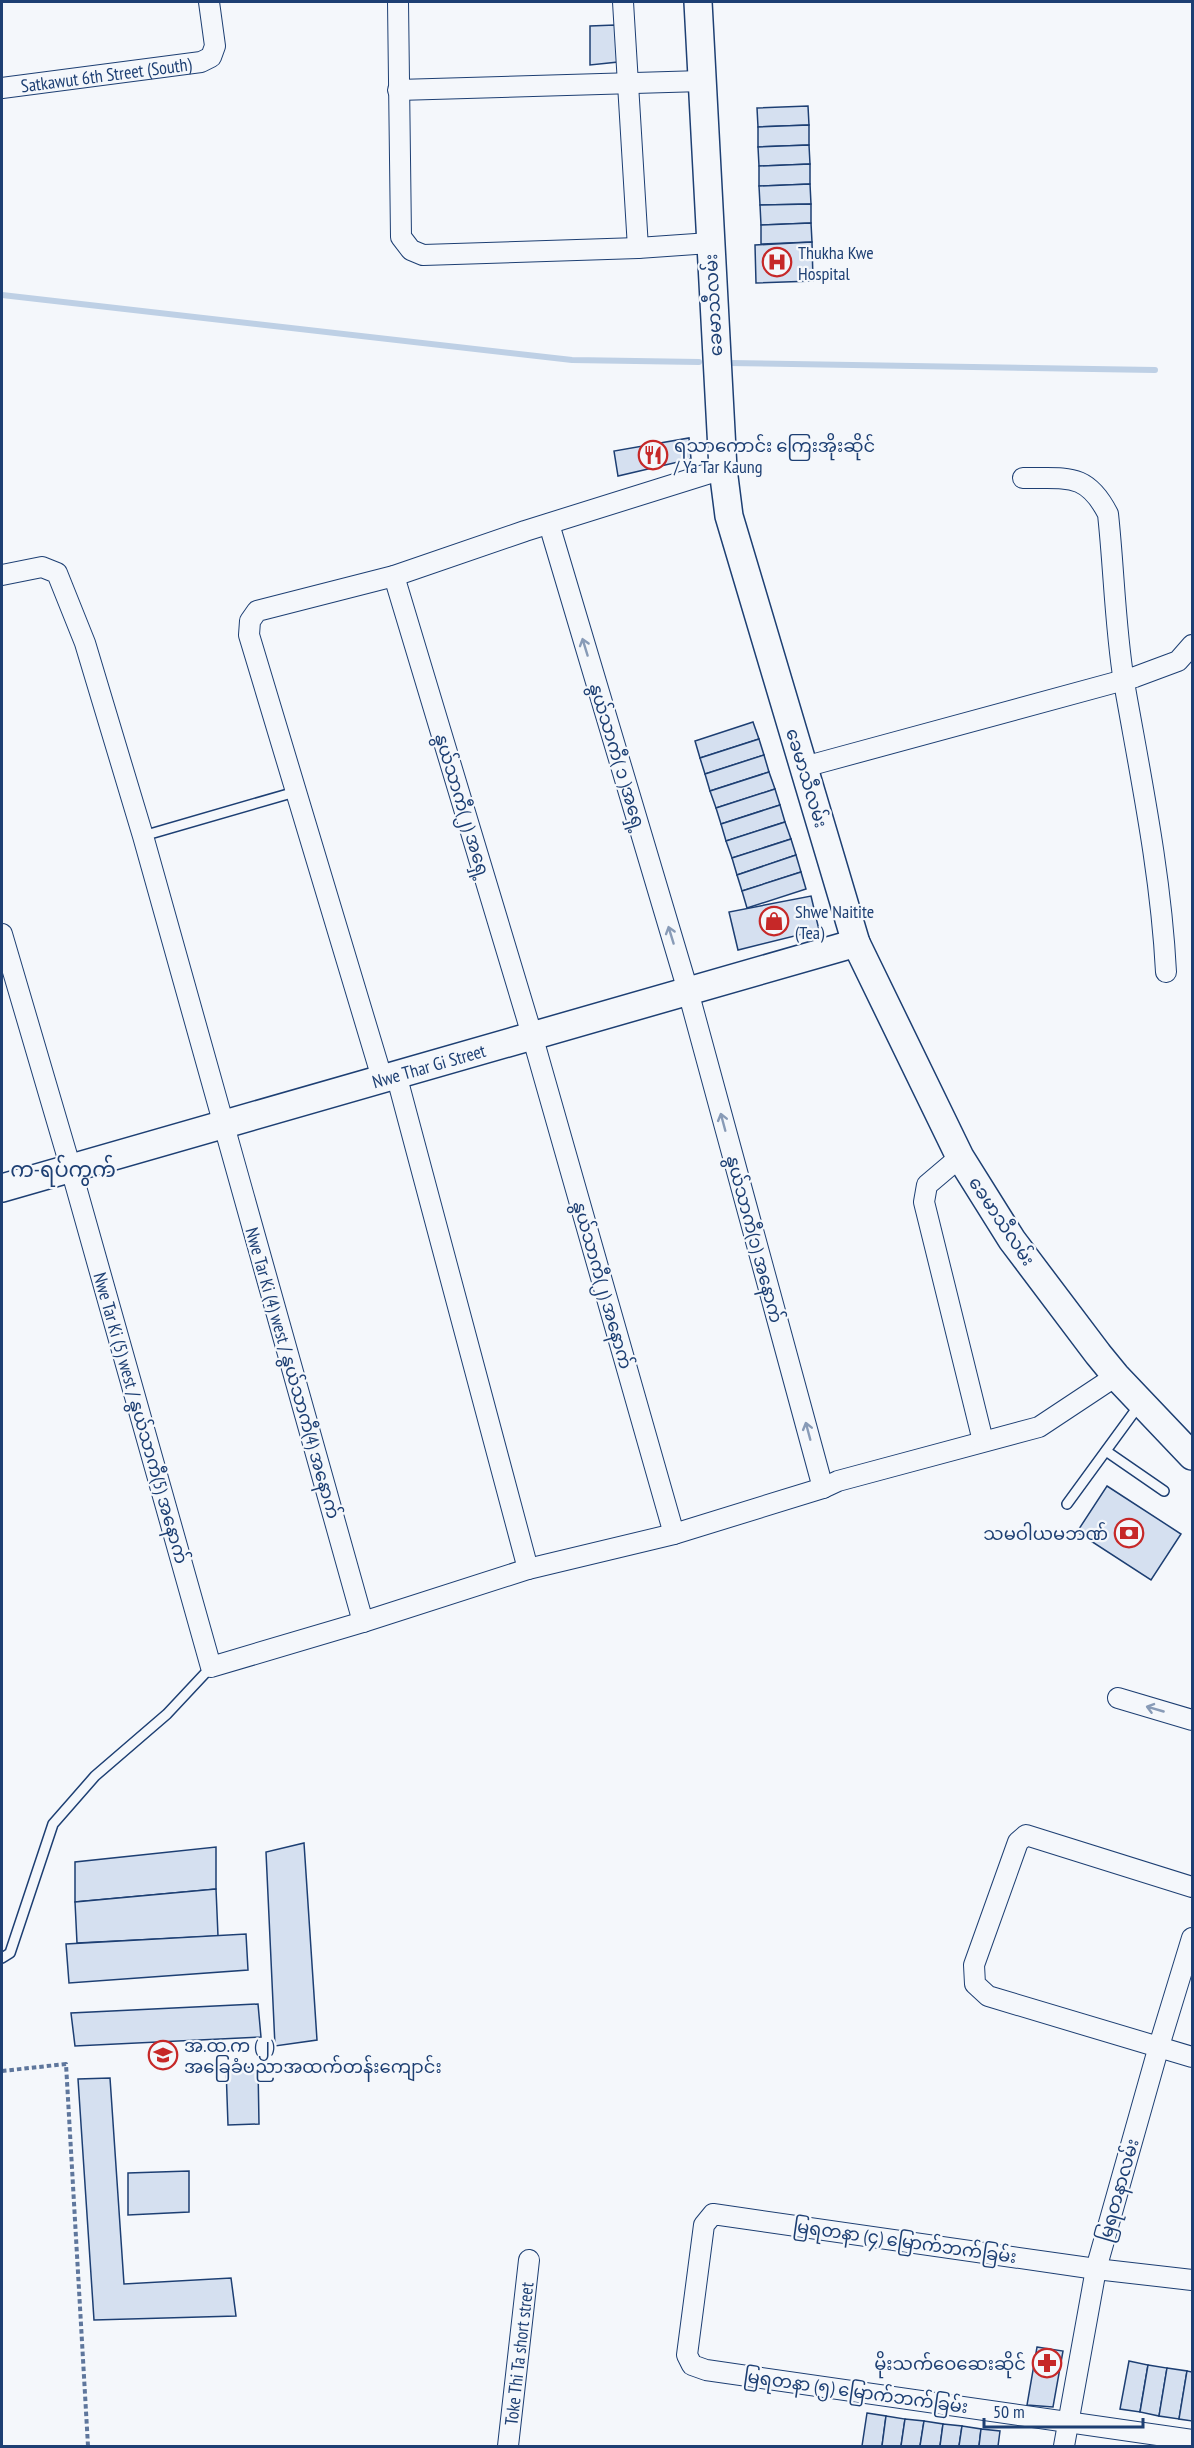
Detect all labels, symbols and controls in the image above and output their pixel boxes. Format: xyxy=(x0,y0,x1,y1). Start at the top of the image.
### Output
street label: Satkawut 6th Street (South) xyxy=(19,52,194,97)
place label: Thukha Kwe Hospital xyxy=(798,241,874,285)
hospital icon: Thukha Kwe Hospital xyxy=(761,246,793,278)
street label: ခေမာသီလမ်း xyxy=(697,253,727,357)
place label: ရသာကောင်း ကြေးအိုးဆိုင် / Ya Tar Kaung xyxy=(673,432,875,478)
restaurant icon: ရသာကောင်း ကြေးအိုးဆိုင် / Ya Tar Kaung xyxy=(637,439,669,471)
one-way arrow xyxy=(579,638,590,657)
street label: နွယ်သာကီ( ၁ )အရှေ့ xyxy=(581,680,653,835)
street label: ခေမာသီလမ်း xyxy=(781,725,835,830)
street label: နွယ်သာကီ(၂) အရှေ့ xyxy=(426,730,498,883)
place label: Shwe Naitite (Tea) xyxy=(795,900,874,944)
shop icon: Shwe Naitite (Tea) xyxy=(758,905,790,937)
one-way arrow xyxy=(665,926,676,945)
street label: Nwe Thar Gi Street xyxy=(369,1038,488,1093)
one-way arrow xyxy=(717,1113,729,1132)
street label: နွယ်သာကီ(၁) အနောက် xyxy=(718,1152,790,1326)
district label: က-ရပ်ကွက် xyxy=(10,1154,116,1187)
street label: ခေမာသီလမ်း xyxy=(964,1171,1042,1270)
street label: နွယ်သာကီ(၂) အနောက် xyxy=(564,1198,640,1373)
street label: Nwe Tar Ki (4) west / နွယ်သာကီ(4) အနောက် xyxy=(237,1224,348,1522)
street label: Nwe Tar Ki (5) west / နွယ်သာကီ(5) အနောက် xyxy=(85,1269,196,1567)
one-way arrow xyxy=(802,1422,813,1441)
bank icon: သမဝါယမဘဏ် xyxy=(1113,1517,1145,1549)
place label: သမဝါယမဘဏ် xyxy=(983,1521,1108,1545)
one-way arrow xyxy=(1146,1703,1165,1714)
place label: အ.ထ.က (၂) အခြေခံပညာအထက်တန်းကျောင်း xyxy=(184,2034,442,2082)
school or university icon: အ.ထ.က (၂) အခြေခံပညာအထက်တန်းကျောင်း xyxy=(147,2039,179,2071)
street label: မြရတနာလမ်း xyxy=(1091,2136,1148,2245)
street label: မြရတနာ (၄) မြောက်ဘက်ခြမ်း xyxy=(791,2213,1018,2272)
street label: Toke Thi Ta short street xyxy=(499,2281,538,2426)
pharmacy icon: မိုးသက်ဝေဆေးဆိုင် xyxy=(1031,2347,1063,2379)
place label: မိုးသက်ဝေဆေးဆိုင် xyxy=(874,2350,1026,2379)
street label: မြရတနာ (၅) မြောက်ဘက်ခြမ်း xyxy=(742,2363,970,2422)
scale bar xyxy=(984,2391,1143,2429)
text: 50 m xyxy=(993,2400,1025,2423)

